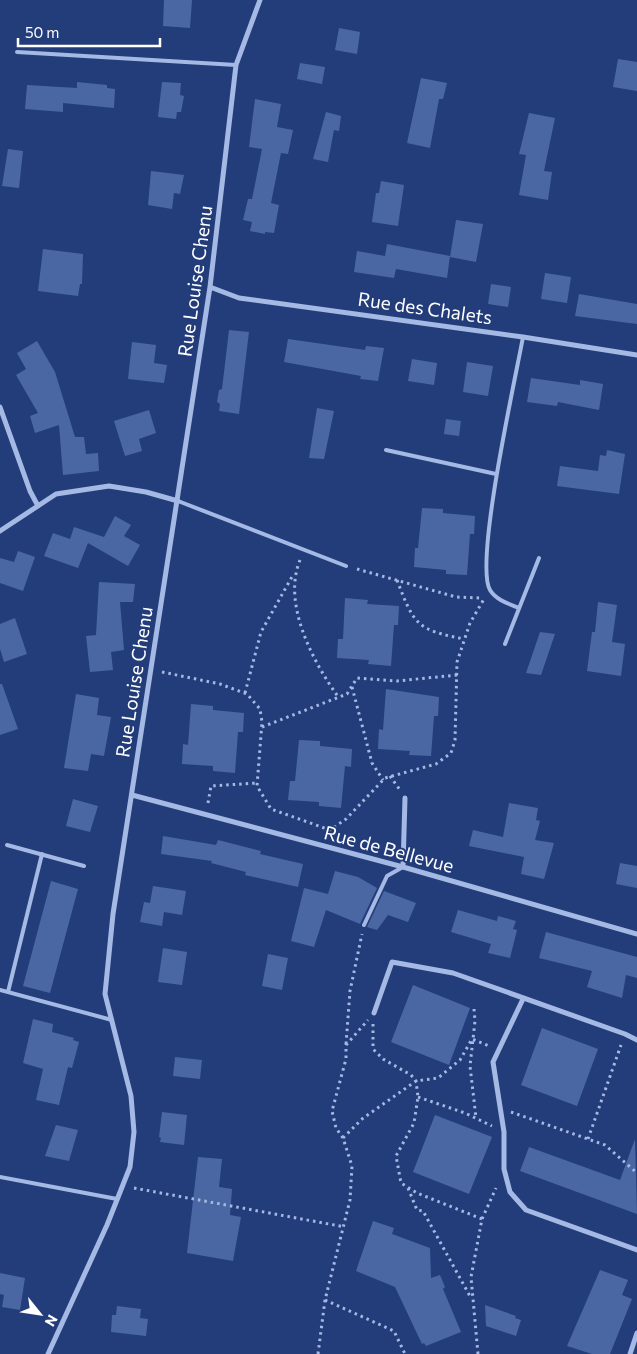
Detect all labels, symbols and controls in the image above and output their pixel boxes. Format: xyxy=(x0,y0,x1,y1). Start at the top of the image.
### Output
scale bar xyxy=(18,15,160,47)
text: 50 m xyxy=(25,23,59,41)
street label: Rue Louise Chenu xyxy=(173,204,216,358)
street label: Rue des Chalets xyxy=(357,287,494,328)
street label: Rue Louise Chenu xyxy=(110,605,157,759)
street label: Rue de Bellevue xyxy=(322,820,457,877)
north arrow xyxy=(15,1289,65,1339)
text: N xyxy=(42,1312,62,1330)

